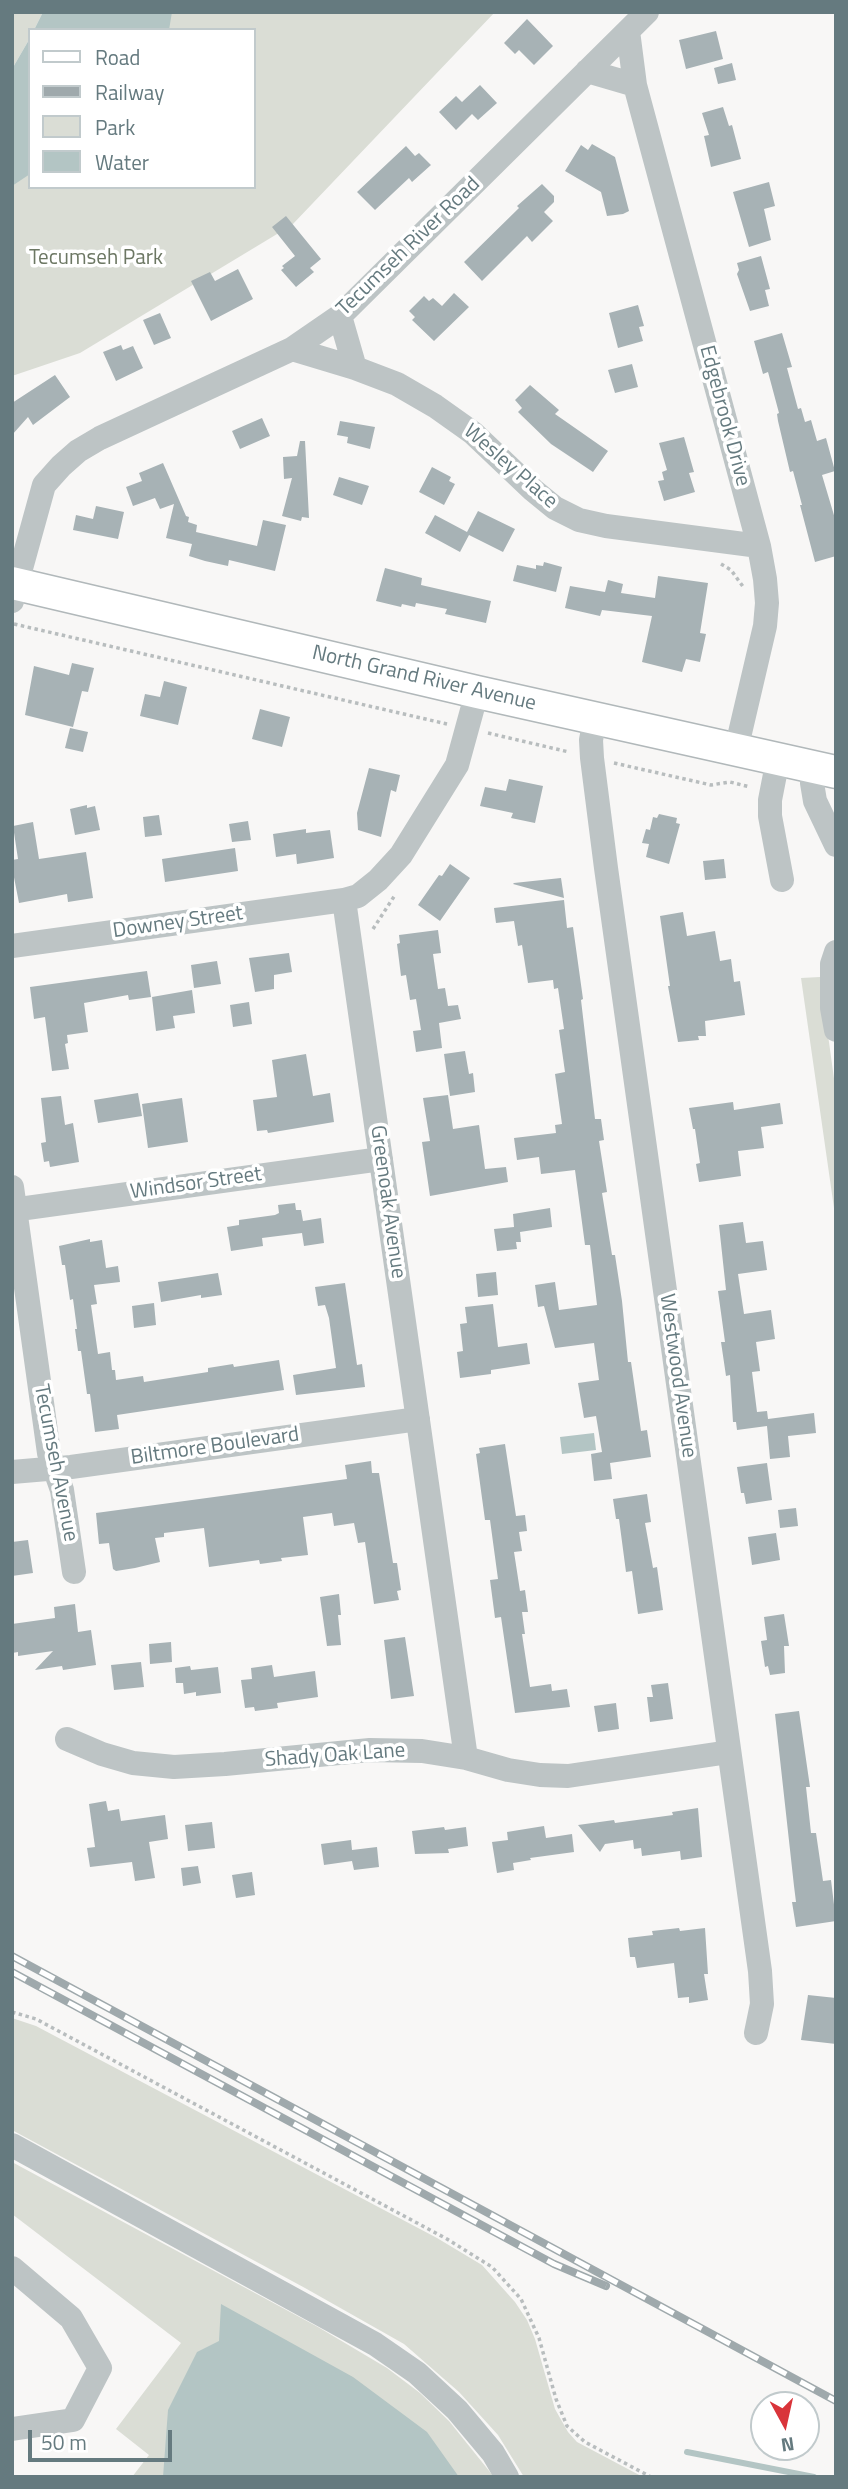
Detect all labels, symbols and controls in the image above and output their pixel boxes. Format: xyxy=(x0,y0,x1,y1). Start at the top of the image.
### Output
legend xyxy=(28,28,256,189)
text: Road xyxy=(95,41,140,73)
text: Railway xyxy=(95,76,164,108)
text: Park xyxy=(95,111,135,143)
text: Water xyxy=(95,146,149,178)
street label: Tecumseh River Road xyxy=(332,172,486,322)
park label: Tecumseh Park xyxy=(29,246,163,272)
street label: Edgebrook Drive xyxy=(693,343,755,489)
street label: Wesley Place xyxy=(458,419,562,515)
street label: North Grand River Avenue xyxy=(310,641,538,717)
street label: Downey Street xyxy=(111,901,245,945)
street label: Greenoak Avenue xyxy=(364,1124,410,1280)
street label: Windsor Street xyxy=(129,1162,263,1206)
street label: Westwood Avenue xyxy=(653,1292,701,1460)
street label: Tecumseh Avenue xyxy=(27,1382,83,1544)
street label: Biltmore Boulevard xyxy=(129,1423,301,1471)
street label: Shady Oak Lane xyxy=(264,1739,406,1773)
north arrow xyxy=(750,2391,820,2461)
scale bar xyxy=(32,2416,175,2460)
text: 50 m xyxy=(41,2426,87,2458)
text: N xyxy=(779,2430,796,2461)

